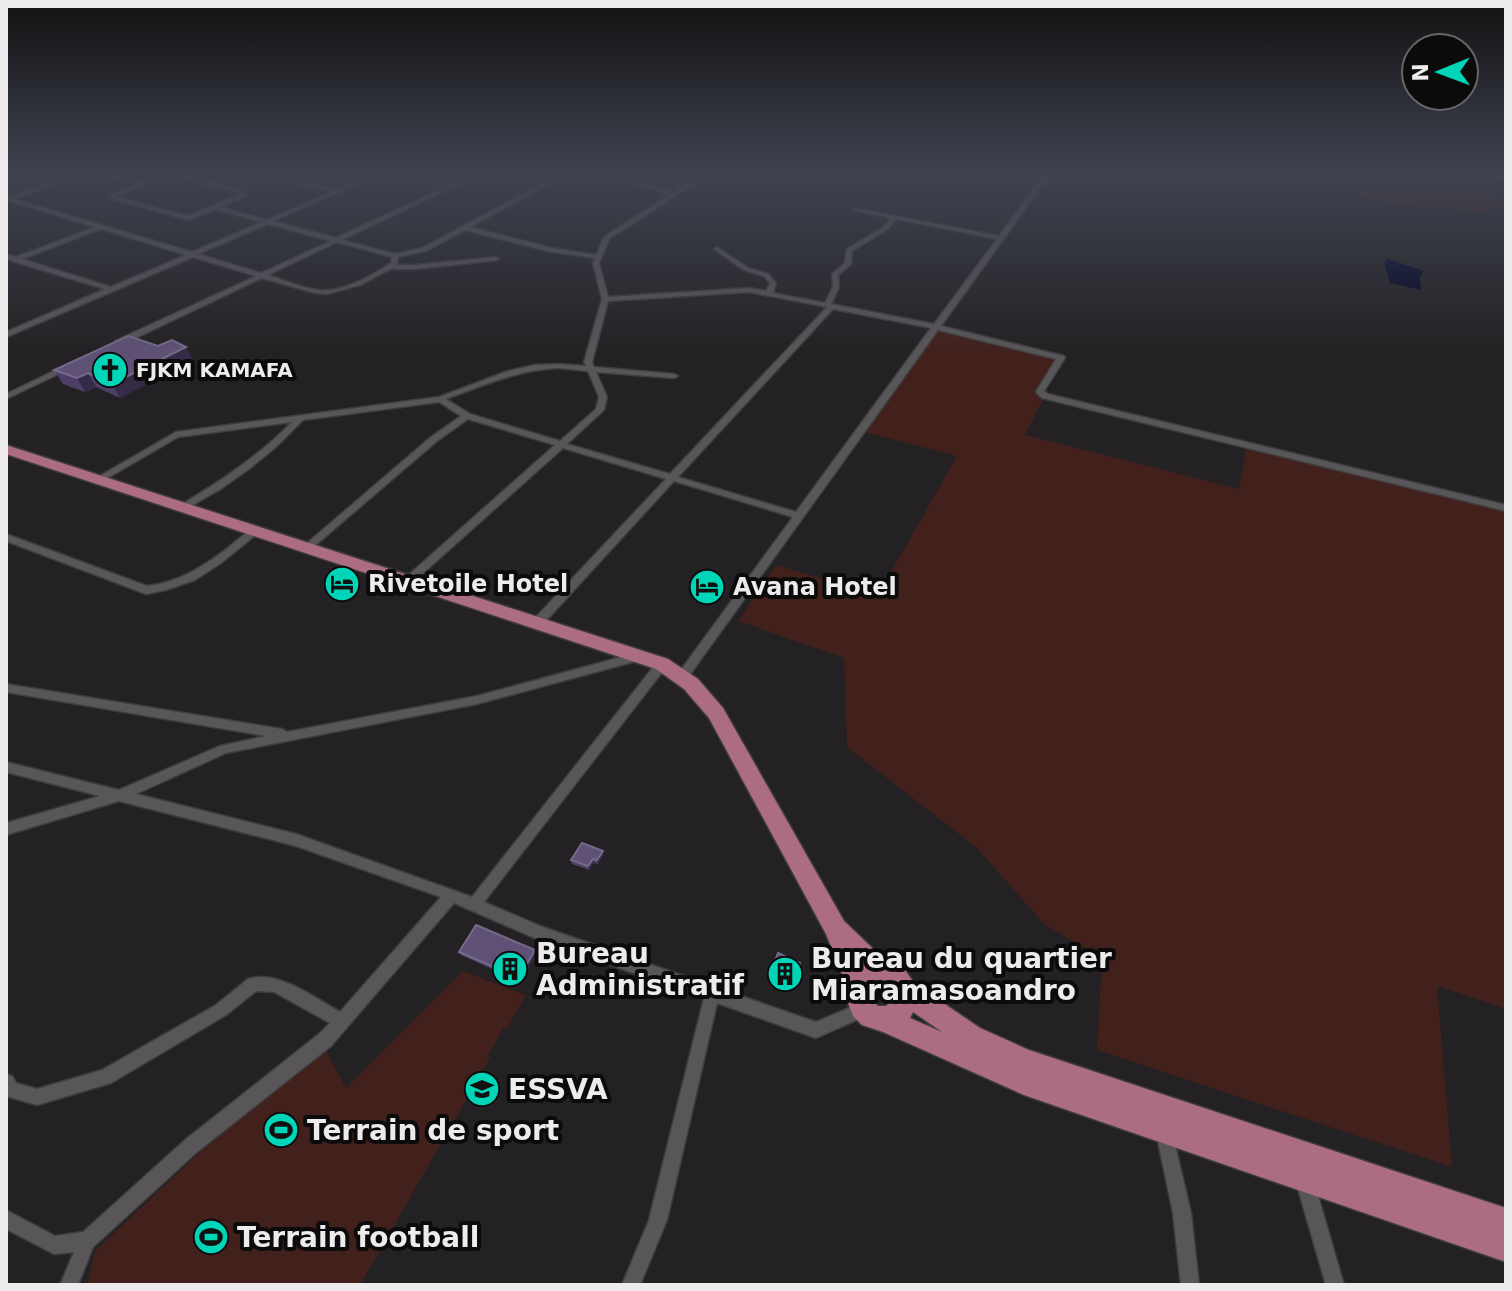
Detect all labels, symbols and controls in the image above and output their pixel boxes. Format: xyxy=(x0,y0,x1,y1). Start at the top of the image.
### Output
north arrow xyxy=(1400,32,1480,112)
text: N xyxy=(1408,63,1433,82)
church icon: FJKM KAMAFA xyxy=(91,351,129,389)
place label: FJKM KAMAFA xyxy=(136,358,293,382)
hotel icon: Rivetoile Hotel xyxy=(323,565,361,603)
hotel icon: Avana Hotel xyxy=(688,568,726,606)
place label: Rivetoile Hotel xyxy=(368,570,568,598)
place label: Avana Hotel xyxy=(733,573,897,601)
place label: Bureau Administratif xyxy=(536,937,745,1002)
place label: Bureau du quartier Miaramasoandro xyxy=(811,942,1112,1007)
building icon: Bureau Administratif xyxy=(491,950,529,988)
building icon: Bureau du quartier Miaramasoandro xyxy=(766,955,804,993)
school or university icon: ESSVA xyxy=(463,1070,501,1108)
place label: ESSVA xyxy=(508,1073,608,1106)
sports icon: Terrain de sport xyxy=(262,1111,300,1149)
place label: Terrain de sport xyxy=(307,1114,559,1147)
sports icon: Terrain football xyxy=(192,1218,230,1256)
place label: Terrain football xyxy=(237,1221,479,1254)

